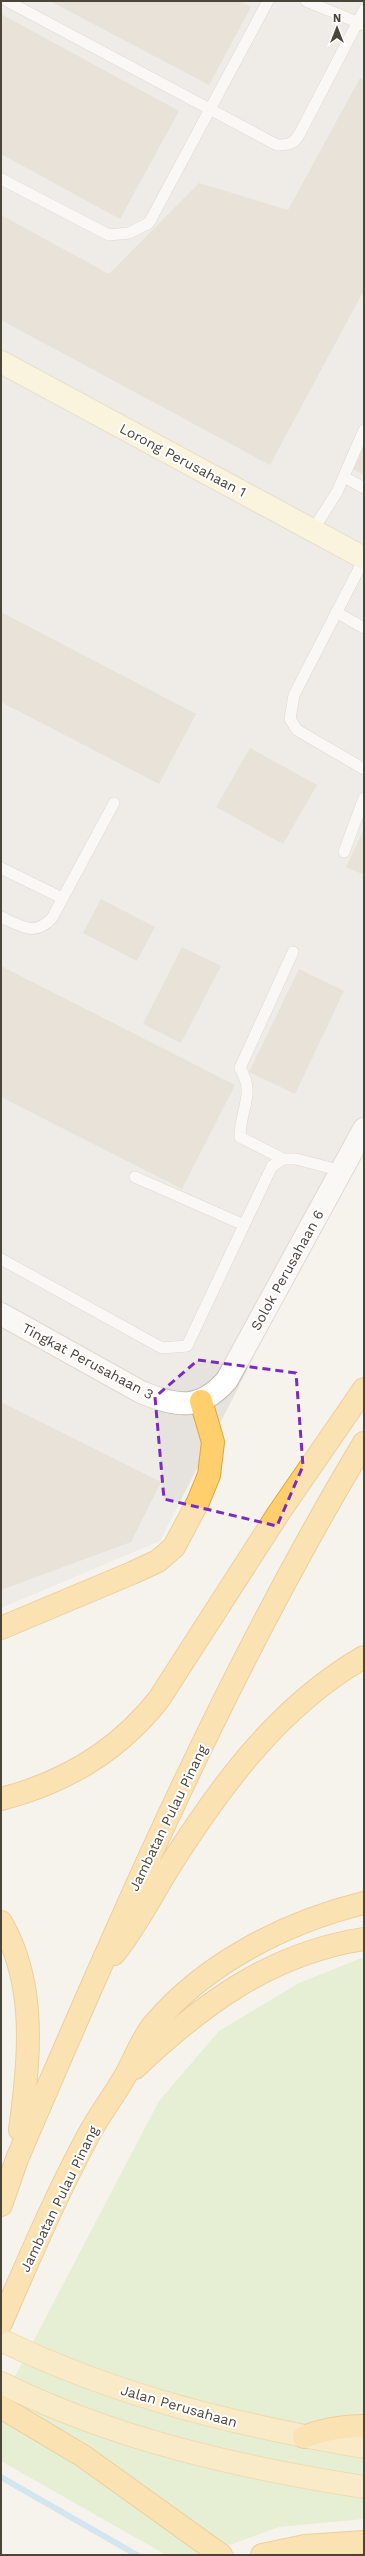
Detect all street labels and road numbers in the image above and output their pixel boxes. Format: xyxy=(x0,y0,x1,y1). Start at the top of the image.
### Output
street label: Lorong Perusahaan 1 xyxy=(117,420,249,500)
street label: Solok Perusahaan 6 xyxy=(247,1207,327,1333)
street label: Tingkat Perusahaan 3 xyxy=(20,1320,156,1402)
street label: Jambatan Pulau Pinang xyxy=(126,1742,211,1894)
street label: Jambatan Pulau Pinang xyxy=(17,2123,102,2275)
street label: Jalan Perusahaan xyxy=(119,2382,239,2430)

